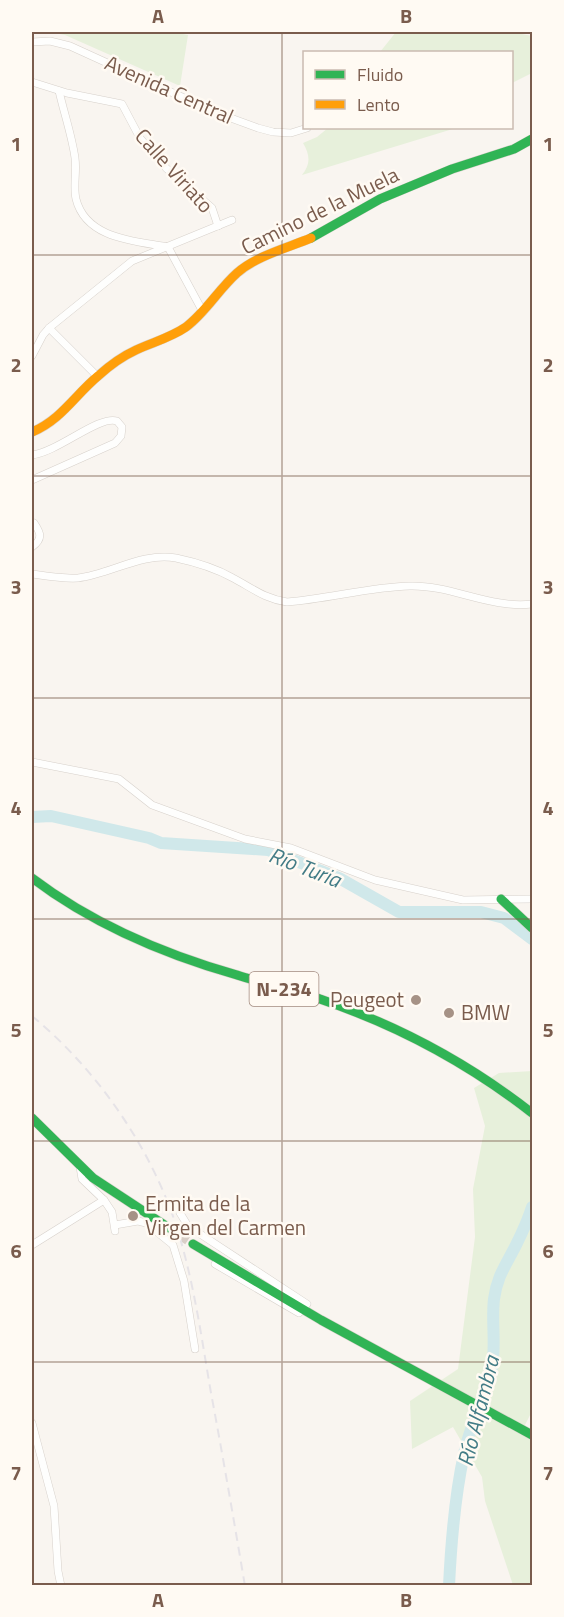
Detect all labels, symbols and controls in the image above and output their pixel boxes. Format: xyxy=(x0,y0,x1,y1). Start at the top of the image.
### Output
text: A xyxy=(152,0,164,31)
text: B xyxy=(400,0,412,31)
street label: Avenida Central xyxy=(100,46,239,132)
legend xyxy=(303,51,513,129)
text: Fluido xyxy=(357,61,403,88)
text: Lento xyxy=(357,91,400,118)
street label: Calle Viriato xyxy=(128,121,222,220)
text: 1 xyxy=(10,128,22,159)
text: 1 xyxy=(542,128,554,159)
street label: Camino de la Muela xyxy=(235,158,404,262)
text: 2 xyxy=(10,349,22,380)
text: 2 xyxy=(542,349,554,380)
text: 3 xyxy=(10,571,22,602)
text: 3 xyxy=(542,571,554,602)
text: 4 xyxy=(10,792,22,823)
text: 4 xyxy=(542,792,554,823)
water label: Río Turia xyxy=(264,838,348,897)
road number: N-234 xyxy=(250,972,318,1006)
place label: Peugeot xyxy=(330,983,405,1015)
marker: Peugeot xyxy=(409,993,423,1007)
place label: BMW xyxy=(461,996,510,1028)
marker: BMW xyxy=(442,1006,456,1020)
text: 5 xyxy=(10,1014,22,1045)
text: 5 xyxy=(542,1014,554,1045)
place label: Ermita de la Virgen del Carmen xyxy=(145,1187,306,1243)
marker: Ermita de la Virgen del Carmen xyxy=(126,1209,140,1223)
text: 6 xyxy=(10,1235,22,1266)
text: 6 xyxy=(542,1235,554,1266)
water label: Río Alfambra xyxy=(448,1350,509,1470)
text: 7 xyxy=(10,1457,22,1488)
text: 7 xyxy=(542,1457,554,1488)
text: A xyxy=(152,1584,164,1615)
text: B xyxy=(400,1584,412,1615)

